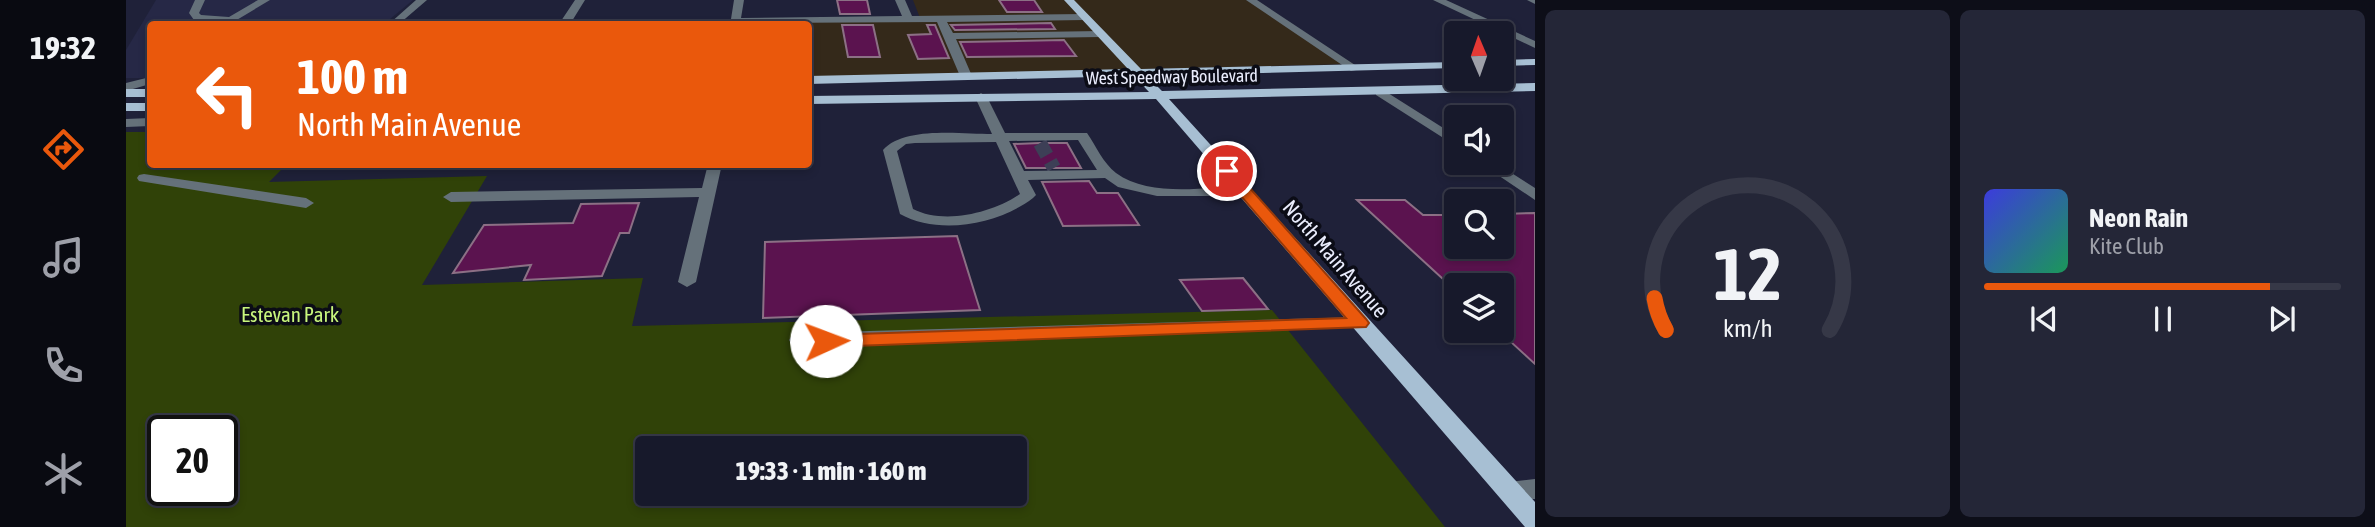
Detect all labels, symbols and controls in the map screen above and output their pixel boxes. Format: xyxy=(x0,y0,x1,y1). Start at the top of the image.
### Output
north arrow xyxy=(1444,21,1514,91)
map controls xyxy=(1444,21,1514,343)
text: 19:32 xyxy=(30,29,96,66)
text: 100 m xyxy=(297,48,408,104)
icon: left xyxy=(182,49,273,140)
street label: West Speedway Boulevard xyxy=(1086,65,1258,88)
button: sound xyxy=(1444,105,1514,175)
text: North Main Avenue xyxy=(297,106,521,143)
icon: directions xyxy=(39,125,88,174)
pin xyxy=(1197,141,1257,201)
icon: arrive xyxy=(1208,152,1246,190)
button: search xyxy=(1444,189,1514,259)
street label: North Main Avenue xyxy=(1278,195,1393,322)
text: Neon Rain xyxy=(2089,203,2188,233)
text: 12 xyxy=(1713,232,1782,315)
icon: music xyxy=(39,233,88,282)
text: Kite Club xyxy=(2089,233,2164,259)
button: layers xyxy=(1444,273,1514,343)
icon: previous xyxy=(2025,300,2063,338)
icon: pause xyxy=(2144,300,2182,338)
icon: next xyxy=(2263,300,2301,338)
park label: Estevan Park xyxy=(241,302,339,326)
position arrow xyxy=(789,304,863,378)
text: km/h xyxy=(1723,313,1772,341)
icon: phone xyxy=(39,341,88,390)
speed limit sign: 20 xyxy=(147,415,238,506)
icon: climate xyxy=(39,449,88,498)
text: 19:33 · 1 min · 160 m xyxy=(736,456,926,486)

